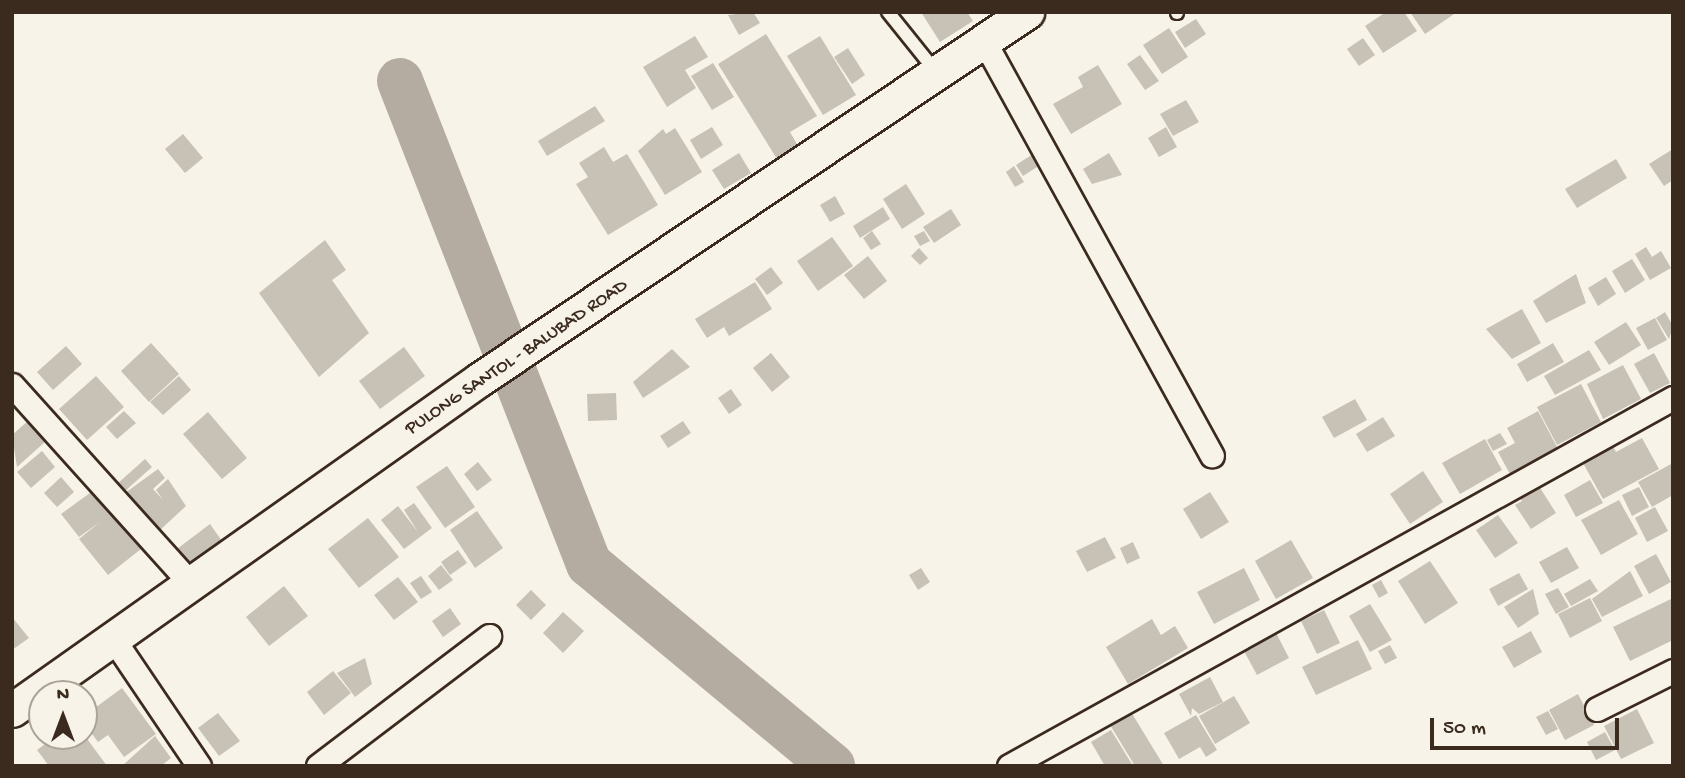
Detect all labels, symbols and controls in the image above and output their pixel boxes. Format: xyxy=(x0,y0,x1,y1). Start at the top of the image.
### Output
street label: PULONG SANTOL - BALUBAD ROAD xyxy=(401,275,633,441)
north arrow xyxy=(28,680,98,750)
text: N xyxy=(57,684,69,707)
scale bar xyxy=(1433,704,1622,748)
text: 50 m xyxy=(1443,717,1486,742)

